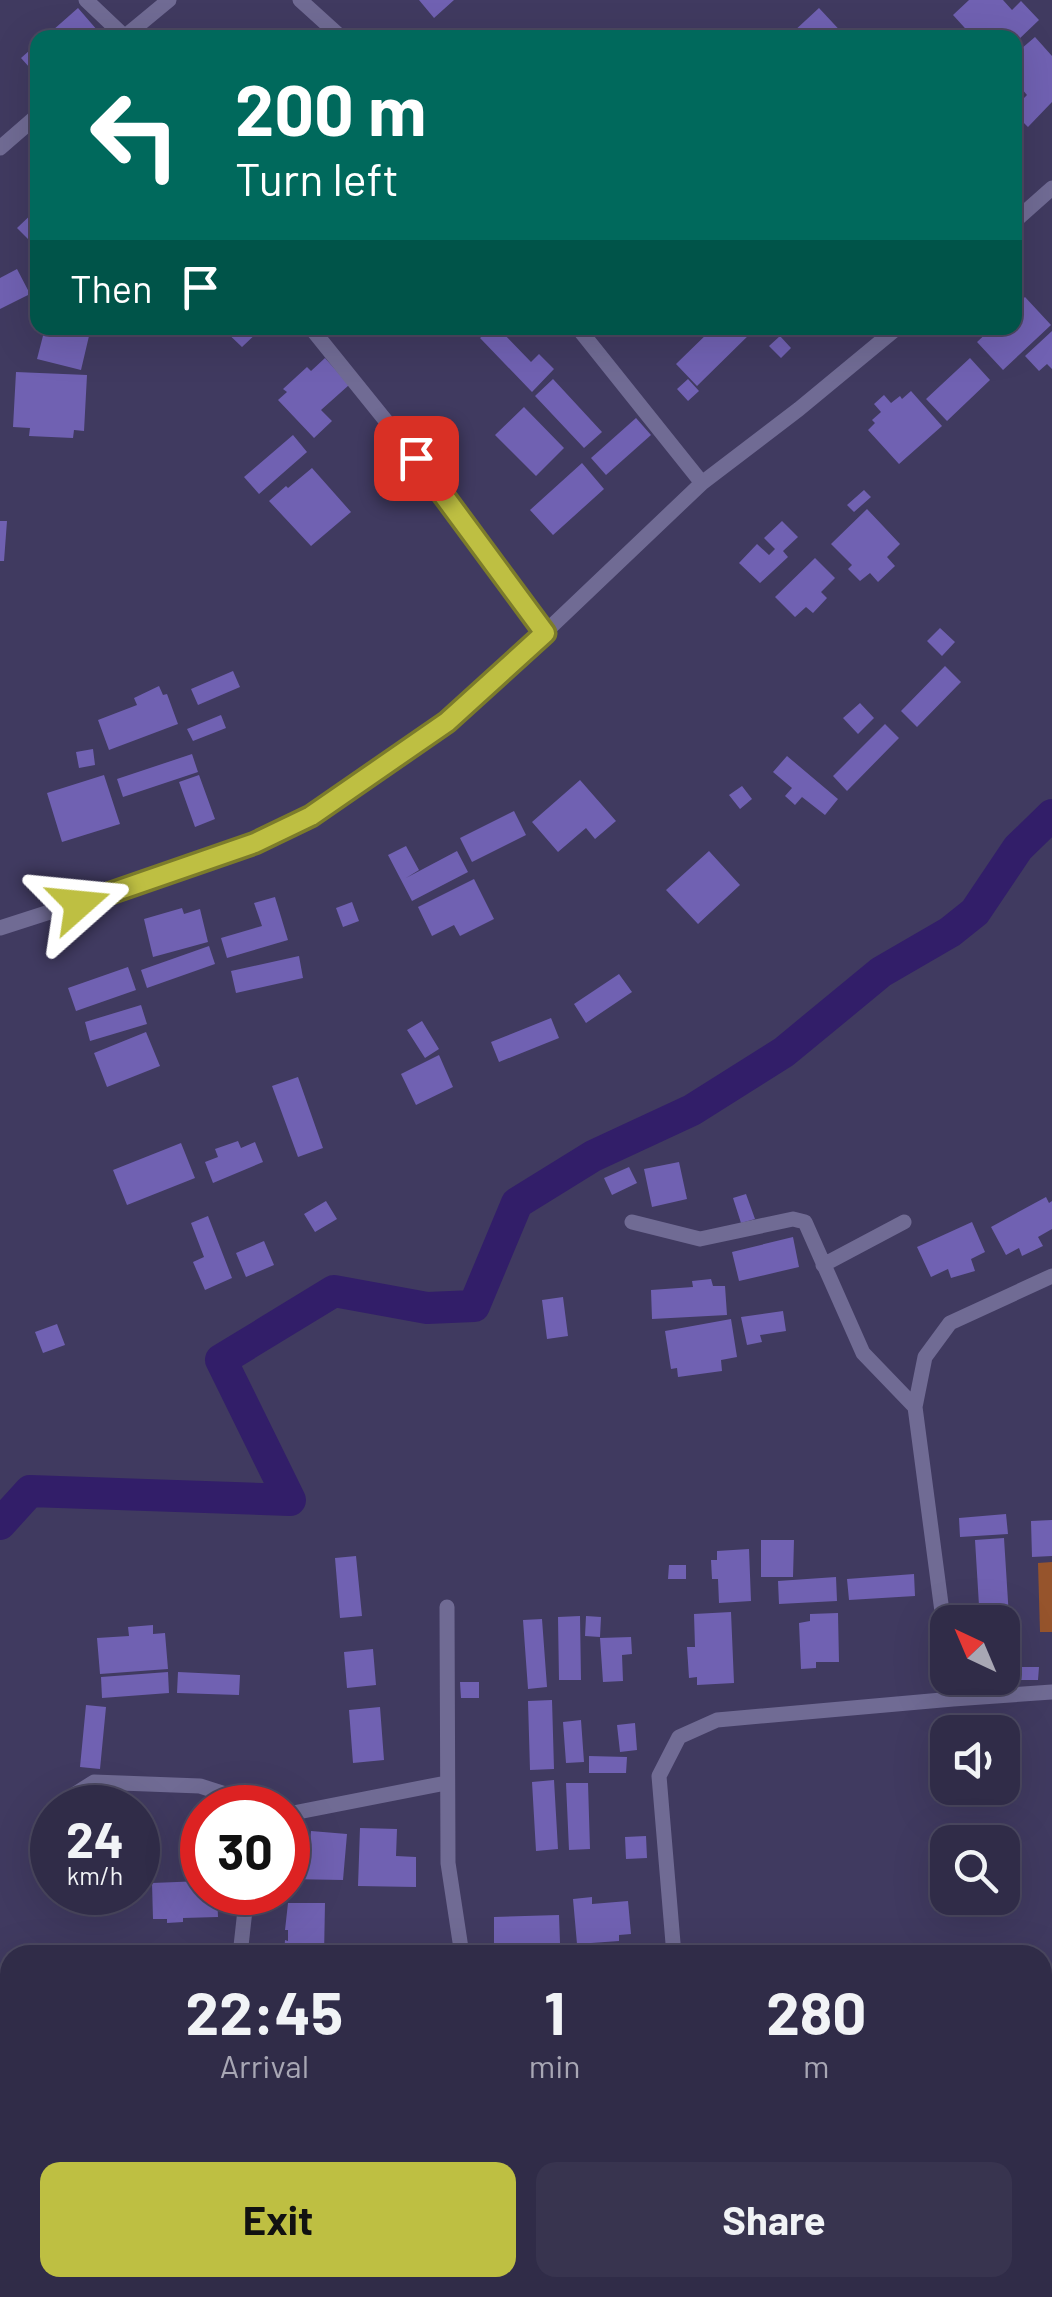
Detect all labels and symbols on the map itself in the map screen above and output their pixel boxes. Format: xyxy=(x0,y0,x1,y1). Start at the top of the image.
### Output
pin xyxy=(374,416,459,501)
position arrow xyxy=(27,852,131,956)
north arrow xyxy=(930,1605,1020,1695)
speed limit sign: 30 xyxy=(180,1785,310,1915)

